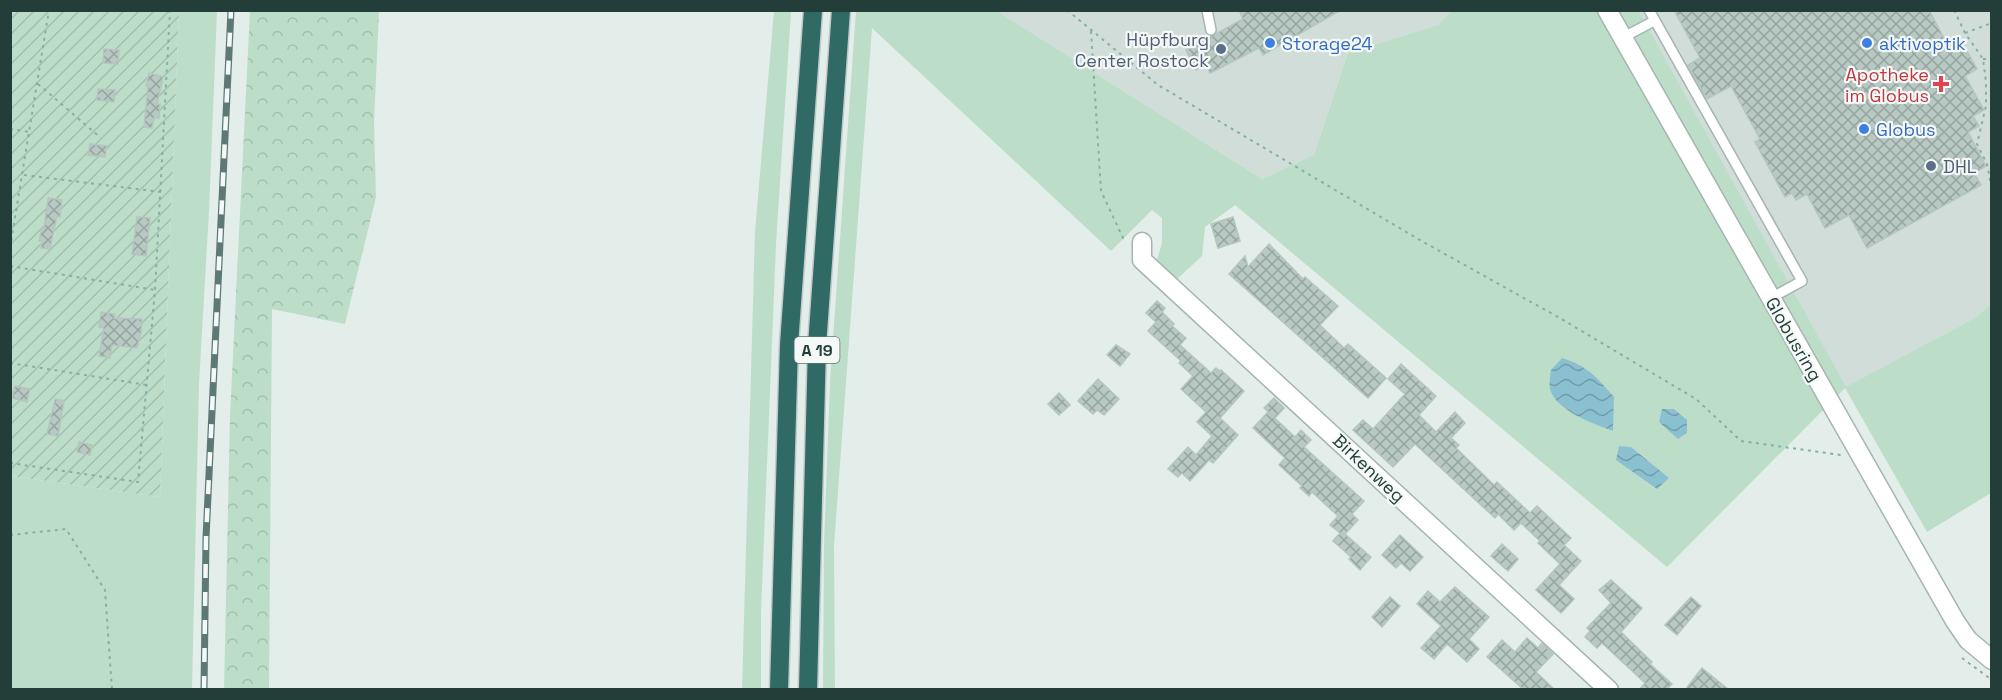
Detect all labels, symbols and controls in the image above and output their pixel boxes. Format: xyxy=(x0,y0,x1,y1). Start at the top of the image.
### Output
place label: Hüpfburg Center Rostock xyxy=(1075,28,1209,72)
place label: Storage24 xyxy=(1282,32,1373,55)
place label: aktivoptik xyxy=(1879,32,1966,55)
marker: Storage24 xyxy=(1263,36,1277,50)
marker: aktivoptik xyxy=(1860,36,1874,50)
marker: Hüpfburg Center Rostock xyxy=(1214,42,1228,56)
place label: Apotheke im Globus xyxy=(1845,63,1929,107)
marker: Apotheke im Globus xyxy=(1934,77,1948,91)
place label: Globus xyxy=(1876,118,1936,141)
marker: Globus xyxy=(1857,122,1871,136)
place label: DHL xyxy=(1943,155,1977,178)
marker: DHL xyxy=(1924,159,1938,173)
street label: Globusring xyxy=(1761,293,1827,385)
road number: A 19 xyxy=(794,337,840,363)
street label: Birkenweg xyxy=(1328,429,1410,507)

